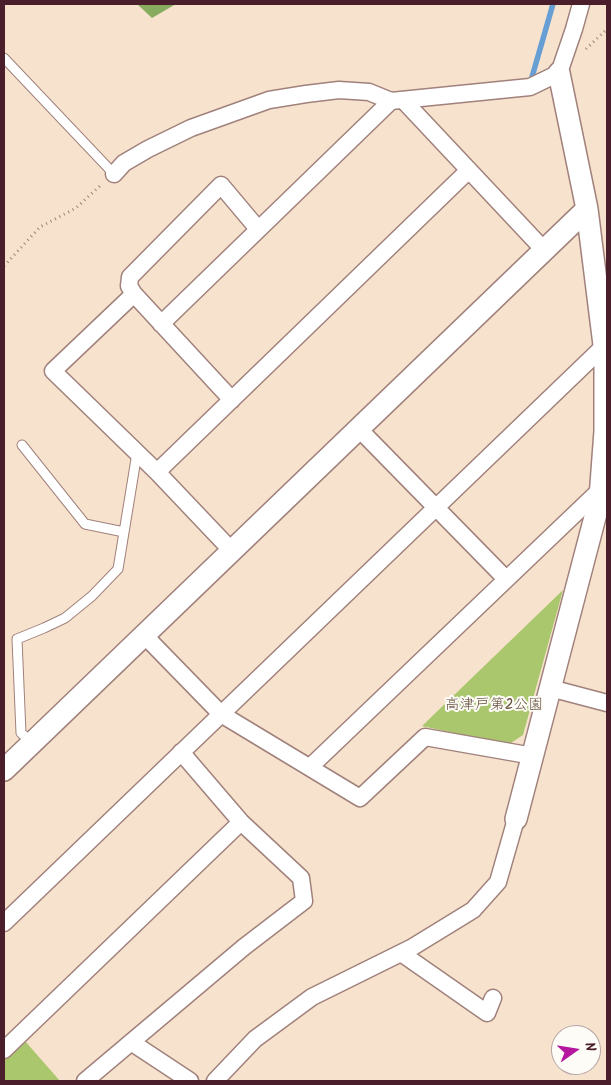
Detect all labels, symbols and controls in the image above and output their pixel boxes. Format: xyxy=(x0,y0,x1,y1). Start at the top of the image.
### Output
park label: 高津戸第2公園 xyxy=(445,697,543,715)
north arrow xyxy=(551,1025,601,1075)
text: N xyxy=(578,1040,601,1054)

